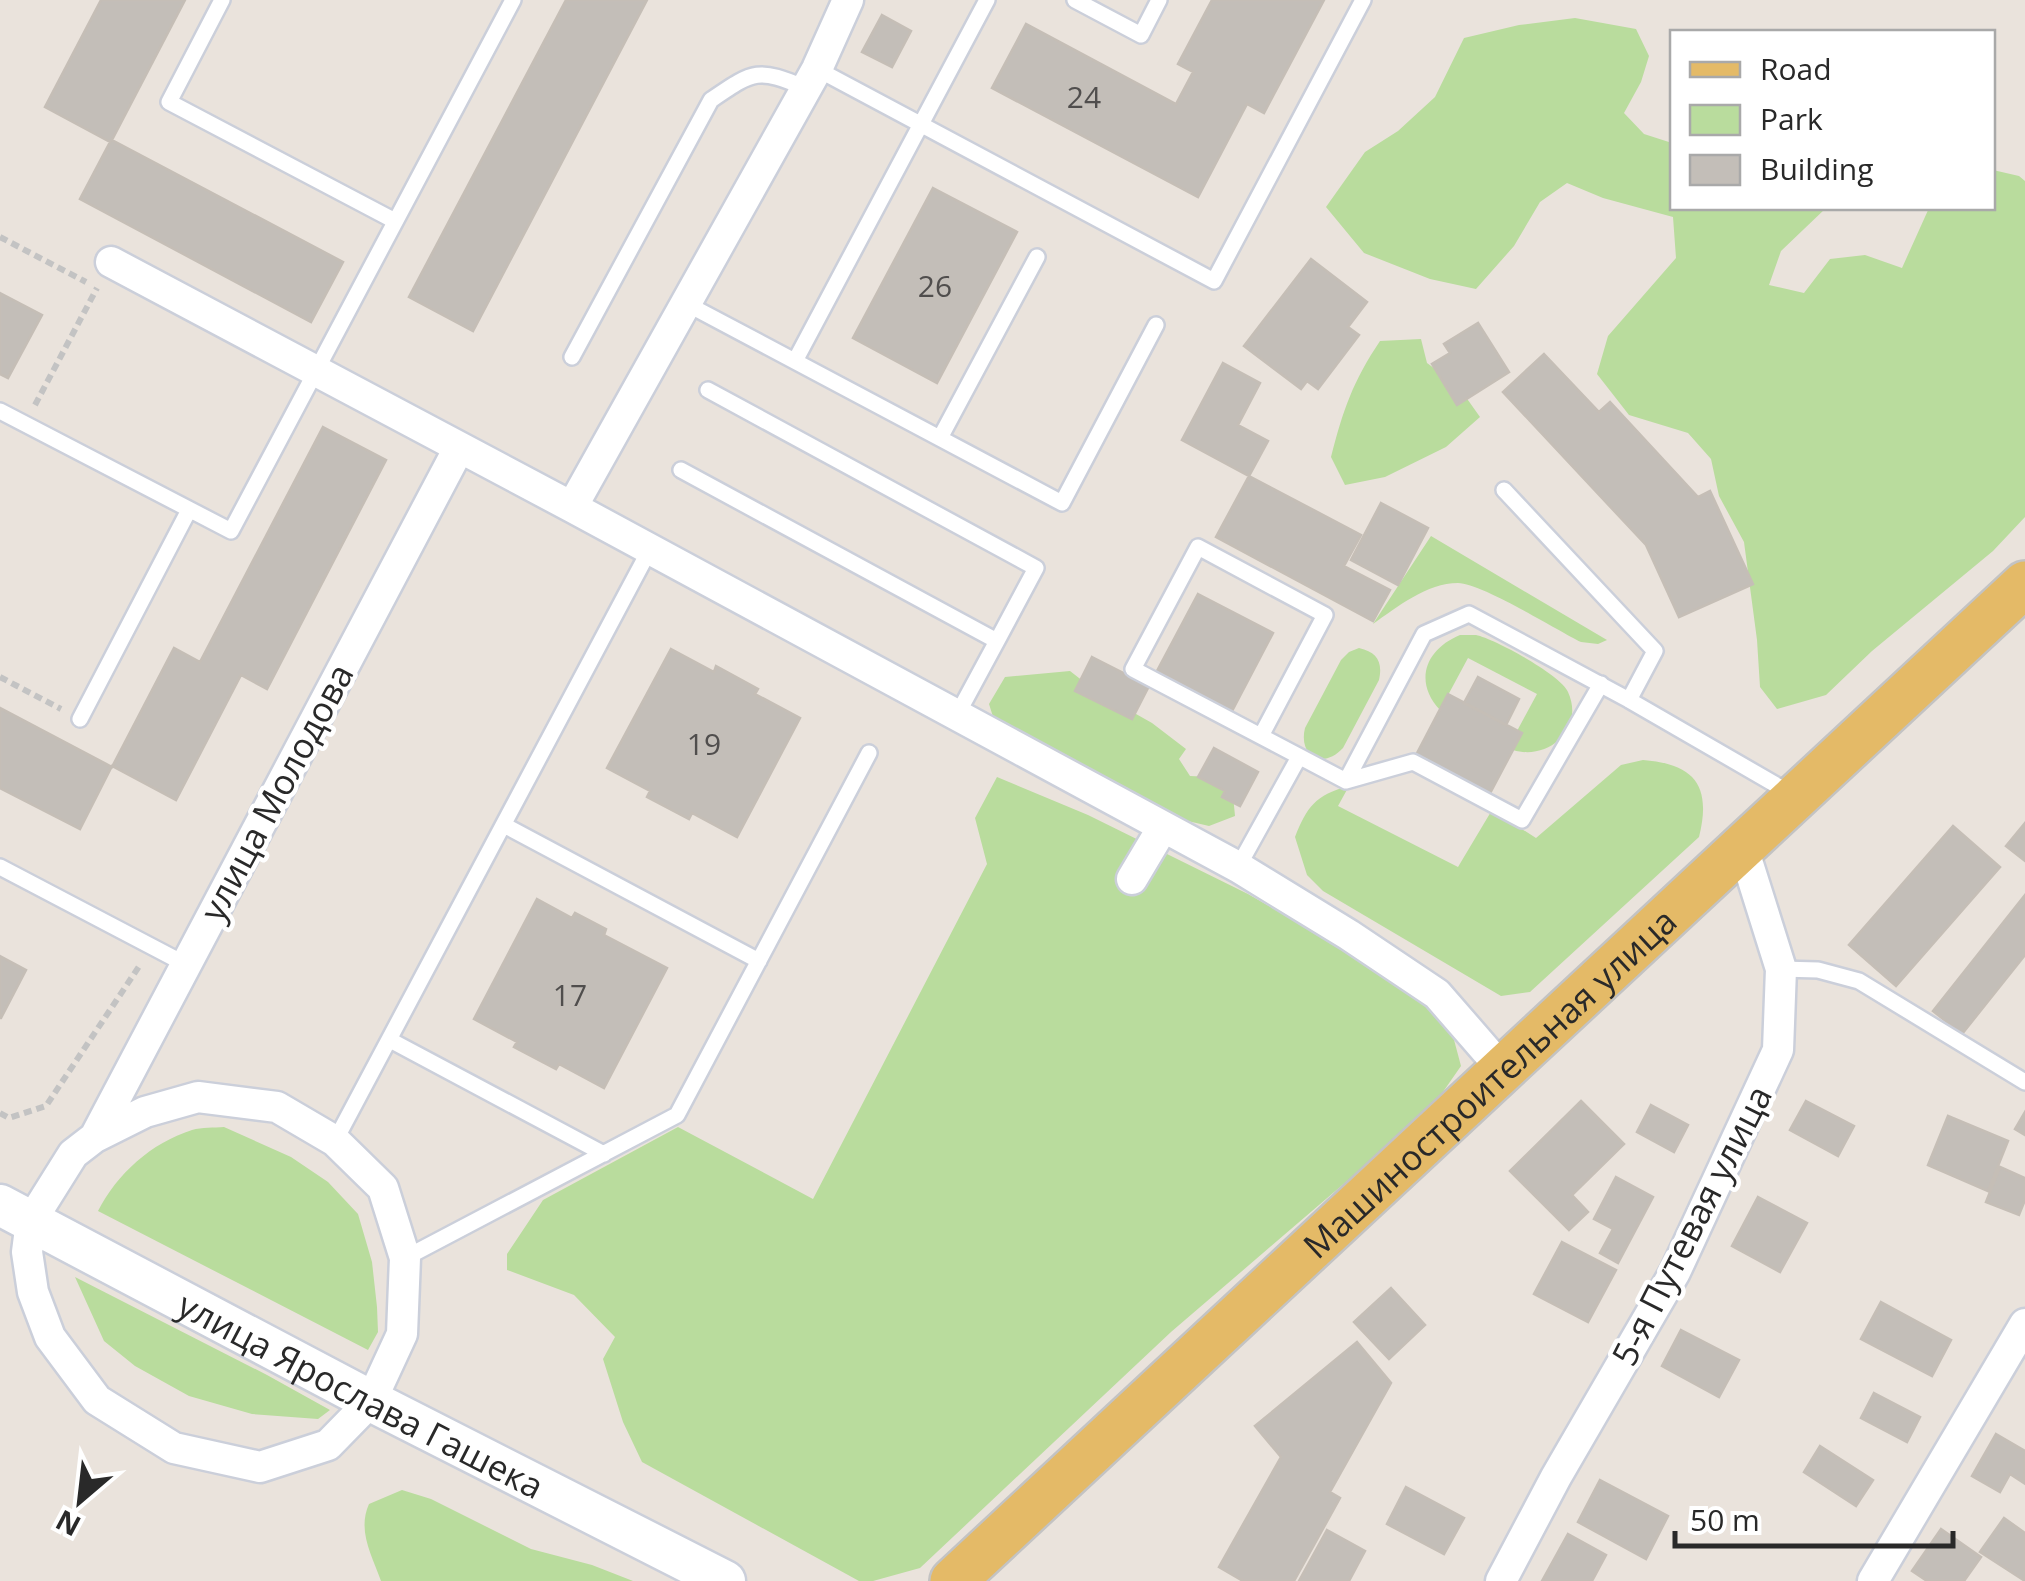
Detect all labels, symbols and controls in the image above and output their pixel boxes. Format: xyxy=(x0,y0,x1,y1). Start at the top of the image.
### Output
legend xyxy=(1670,30,1995,210)
text: Road xyxy=(1760,48,1832,89)
house number: 24 xyxy=(1067,76,1101,117)
text: Park xyxy=(1760,98,1823,139)
text: Building xyxy=(1760,148,1874,189)
house number: 26 xyxy=(918,265,952,306)
street label: улица Молодова xyxy=(188,655,364,929)
house number: 19 xyxy=(687,723,721,764)
street label: Машиностроительная улица xyxy=(1292,897,1686,1268)
house number: 17 xyxy=(553,974,587,1015)
street label: 5-я Путевая улица xyxy=(1600,1077,1782,1373)
street label: улица Ярослава Гашека xyxy=(170,1280,552,1509)
north arrow xyxy=(30,1451,130,1551)
scale bar xyxy=(1675,1486,1952,1548)
text: 50 m xyxy=(1690,1499,1760,1540)
text: N xyxy=(49,1502,87,1546)

